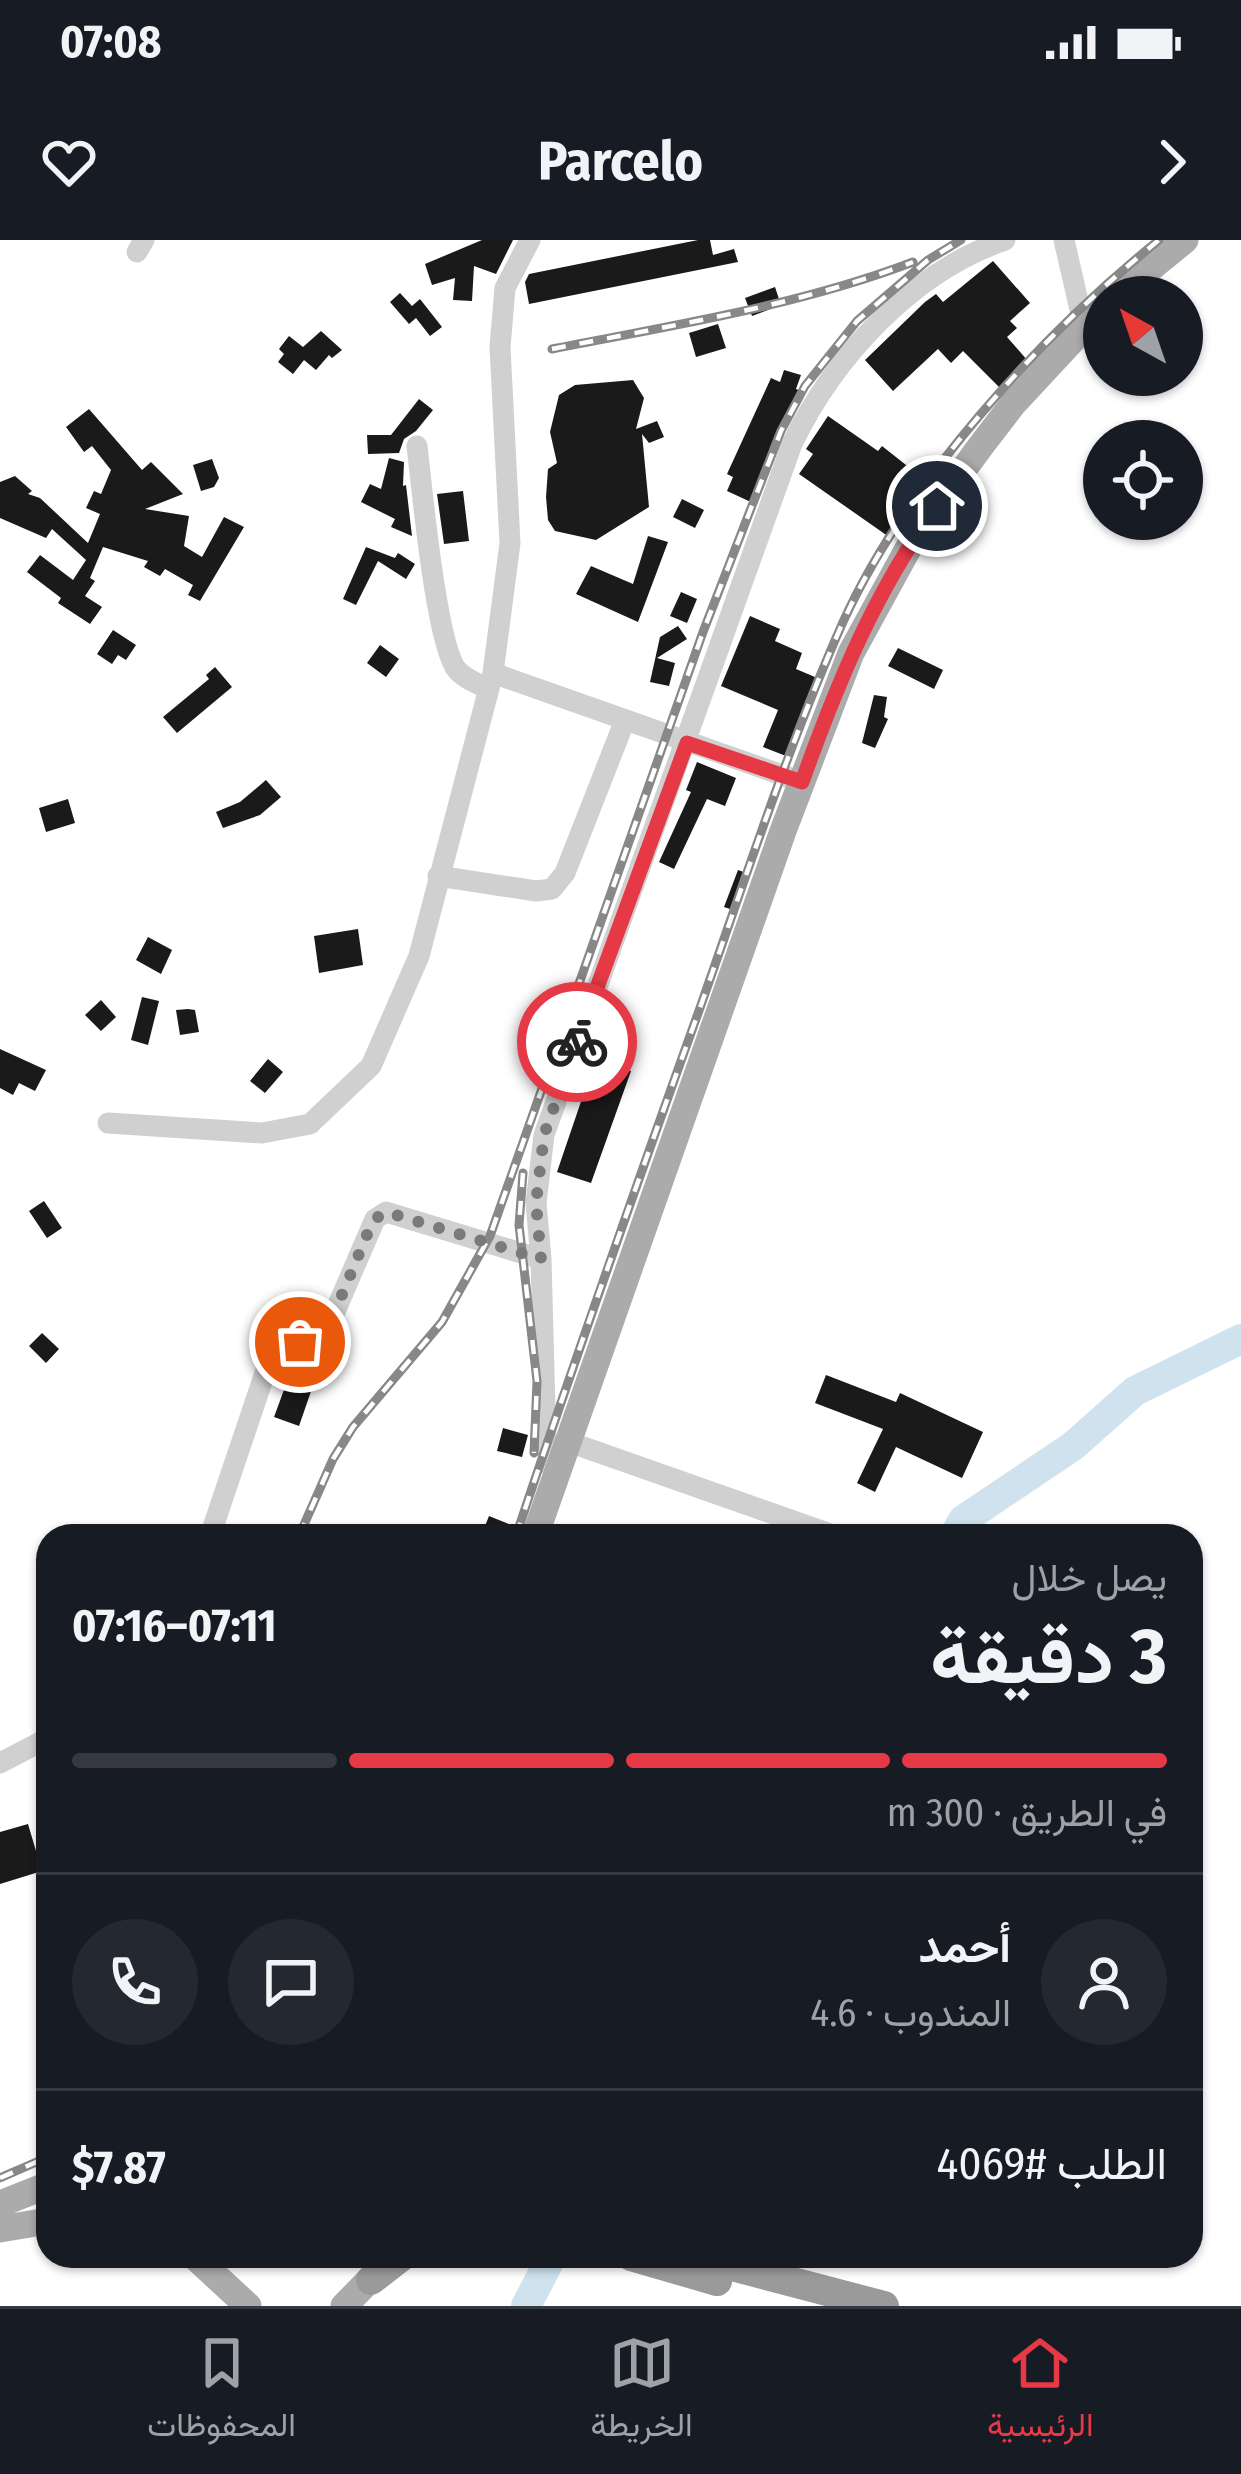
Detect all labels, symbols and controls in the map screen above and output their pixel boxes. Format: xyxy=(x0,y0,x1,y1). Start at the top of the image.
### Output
text: 07:08 xyxy=(60,15,162,69)
icon: heart xyxy=(36,129,102,195)
icon: forward xyxy=(1139,129,1205,195)
text: Parcelo xyxy=(538,130,703,194)
north arrow xyxy=(1083,276,1203,396)
map controls xyxy=(1083,276,1203,540)
button: locate xyxy=(1083,420,1203,540)
pin xyxy=(886,455,988,557)
icon: home xyxy=(904,473,970,539)
courier xyxy=(517,982,637,1102)
icon: bike xyxy=(544,1009,610,1075)
pin xyxy=(249,1291,351,1393)
icon: bag xyxy=(267,1309,333,1375)
text: يصل خلال xyxy=(1011,1555,1167,1601)
text: 07:11–07:16 xyxy=(72,1599,277,1653)
text: 3 دقيقة xyxy=(930,1610,1167,1704)
text: في الطريق · 300 m xyxy=(887,1790,1167,1836)
button: phone xyxy=(72,1919,198,2045)
button: chat xyxy=(228,1919,354,2045)
button: person xyxy=(1041,1919,1167,2045)
text: أحمد xyxy=(919,1920,1011,1974)
text: المندوب · 4.6 xyxy=(810,1990,1011,2036)
text: الطلب #4069 xyxy=(936,2137,1167,2191)
text: $7.87 xyxy=(72,2141,166,2195)
tab: المحفوظات xyxy=(147,2330,296,2454)
tab: الخريطة xyxy=(590,2330,693,2454)
tab: الرئيسية xyxy=(987,2330,1094,2454)

